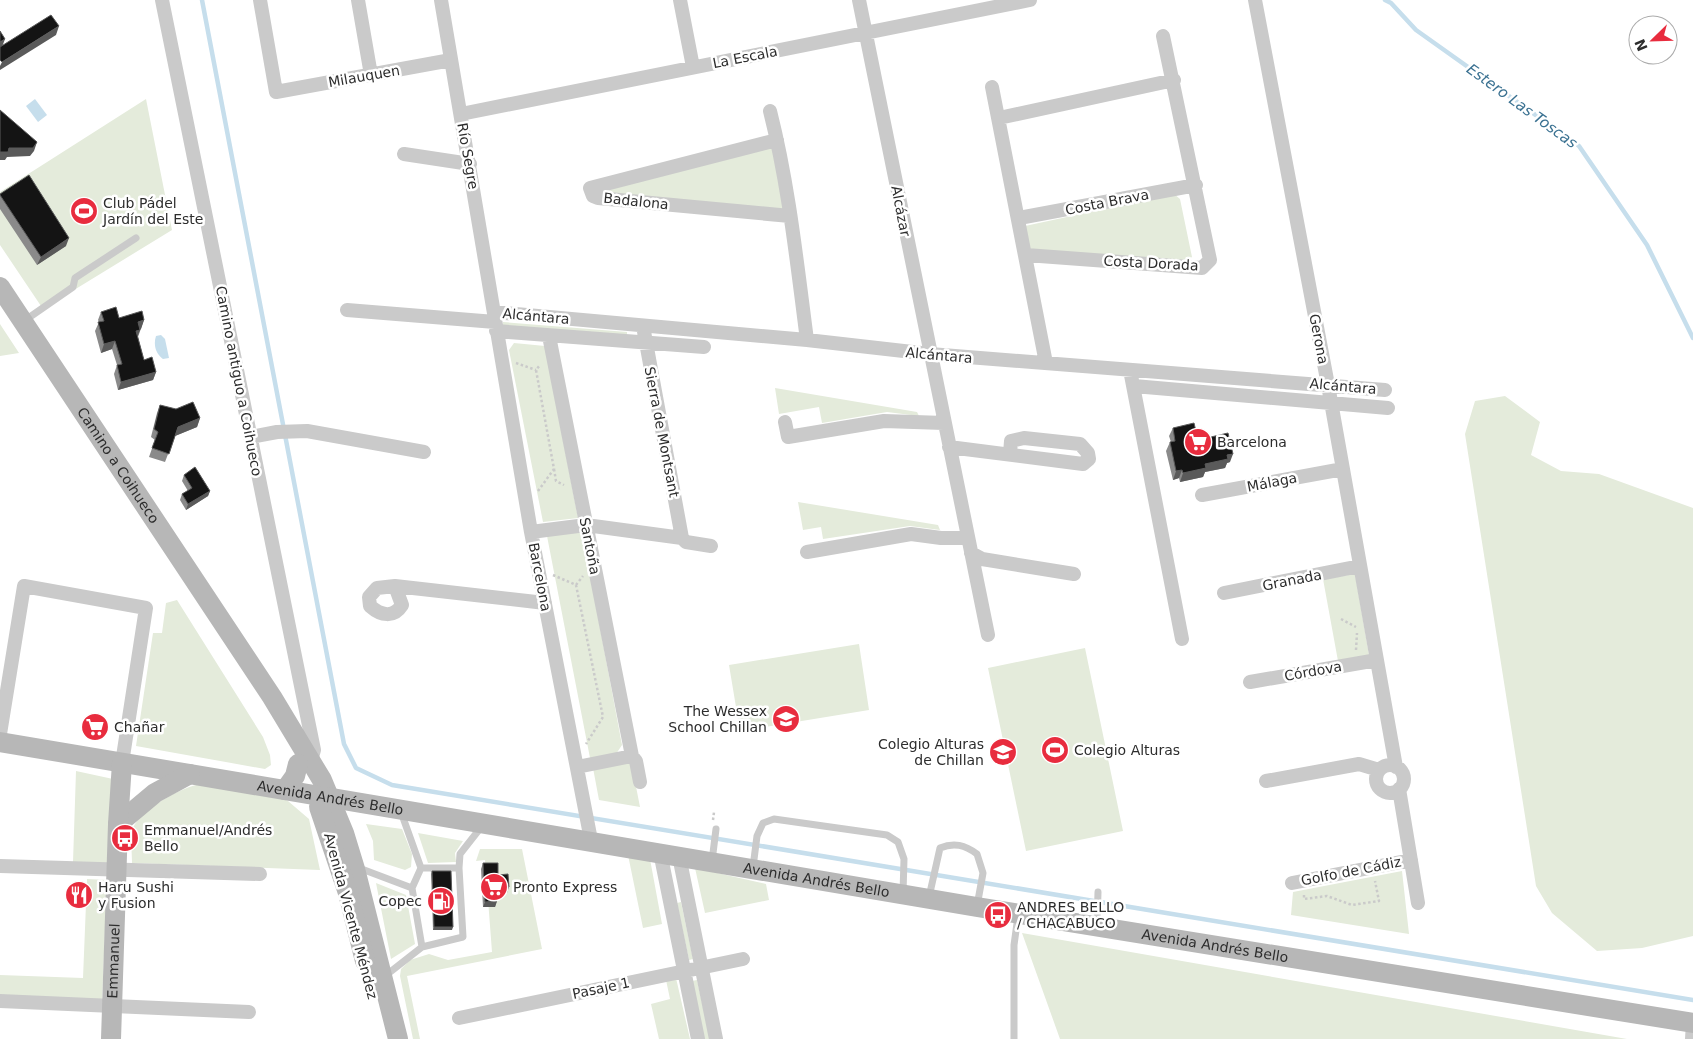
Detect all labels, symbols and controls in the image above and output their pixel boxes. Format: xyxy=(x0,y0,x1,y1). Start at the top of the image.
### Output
north arrow xyxy=(1628,15,1678,65)
text: N xyxy=(1631,37,1651,54)
street label: La Escala xyxy=(711,43,779,71)
water label: Estero Las Toscas xyxy=(1463,60,1581,152)
street label: Milauquen xyxy=(327,62,401,90)
street label: Río Segre xyxy=(454,122,482,190)
street label: Alcázar xyxy=(888,184,914,238)
street label: Costa Brava xyxy=(1064,186,1150,218)
street label: Badalona xyxy=(603,190,669,212)
place label: Club Pádel Jardín del Este xyxy=(102,195,203,227)
sports icon: Club Pádel Jardín del Este xyxy=(69,196,99,226)
street label: Costa Dorada xyxy=(1103,253,1199,273)
street label: Camino antiguo a Coihueco xyxy=(213,285,265,477)
street label: Alcántara xyxy=(502,305,570,327)
street label: Gerona xyxy=(1306,312,1332,366)
street label: Alcántara xyxy=(905,344,973,366)
street label: Sierra de Montsant xyxy=(641,365,683,499)
street label: Alcántara xyxy=(1309,375,1377,397)
street label: Camino a Coihueco xyxy=(74,404,162,526)
supermarket icon: Barcelona xyxy=(1183,427,1213,457)
place label: Barcelona xyxy=(1217,434,1287,450)
street label: Málaga xyxy=(1246,469,1298,495)
street label: Santoña xyxy=(577,516,603,576)
street label: Barcelona xyxy=(525,541,555,613)
street label: Granada xyxy=(1261,566,1323,594)
street label: Córdova xyxy=(1283,658,1343,684)
place label: The Wessex School Chillan xyxy=(668,703,767,735)
school or university icon: The Wessex School Chillan xyxy=(771,704,801,734)
supermarket icon: Chañar xyxy=(80,712,110,742)
place label: Chañar xyxy=(114,719,165,735)
sports icon: Colegio Alturas xyxy=(1040,735,1070,765)
place label: Colegio Alturas de Chillan xyxy=(878,736,984,768)
school or university icon: Colegio Alturas de Chillan xyxy=(988,737,1018,767)
place label: Colegio Alturas xyxy=(1074,742,1180,758)
street label: Avenida Andrés Bello xyxy=(256,778,405,818)
place label: Emmanuel/Andrés Bello xyxy=(144,822,272,854)
bus stop icon: Emmanuel/Andrés Bello xyxy=(110,823,140,853)
street label: Avenida Vicente Méndez xyxy=(321,831,381,1001)
street label: Golfo de Cádiz xyxy=(1300,853,1402,889)
street label: Avenida Andrés Bello xyxy=(742,860,891,900)
supermarket icon: Pronto Express xyxy=(479,872,509,902)
place label: Haru Sushi y Fusion xyxy=(98,879,174,911)
place label: Pronto Express xyxy=(513,879,617,895)
restaurant icon: Haru Sushi y Fusion xyxy=(64,880,94,910)
fuel station icon: Copec xyxy=(426,886,456,916)
place label: Copec xyxy=(378,893,422,909)
place label: ANDRES BELLO / CHACABUCO xyxy=(1017,899,1124,931)
bus stop icon: ANDRES BELLO / CHACABUCO xyxy=(983,900,1013,930)
street label: Emmanuel xyxy=(104,923,123,999)
street label: Avenida Andrés Bello xyxy=(1141,926,1289,965)
street label: Pasaje 1 xyxy=(571,974,631,1002)

